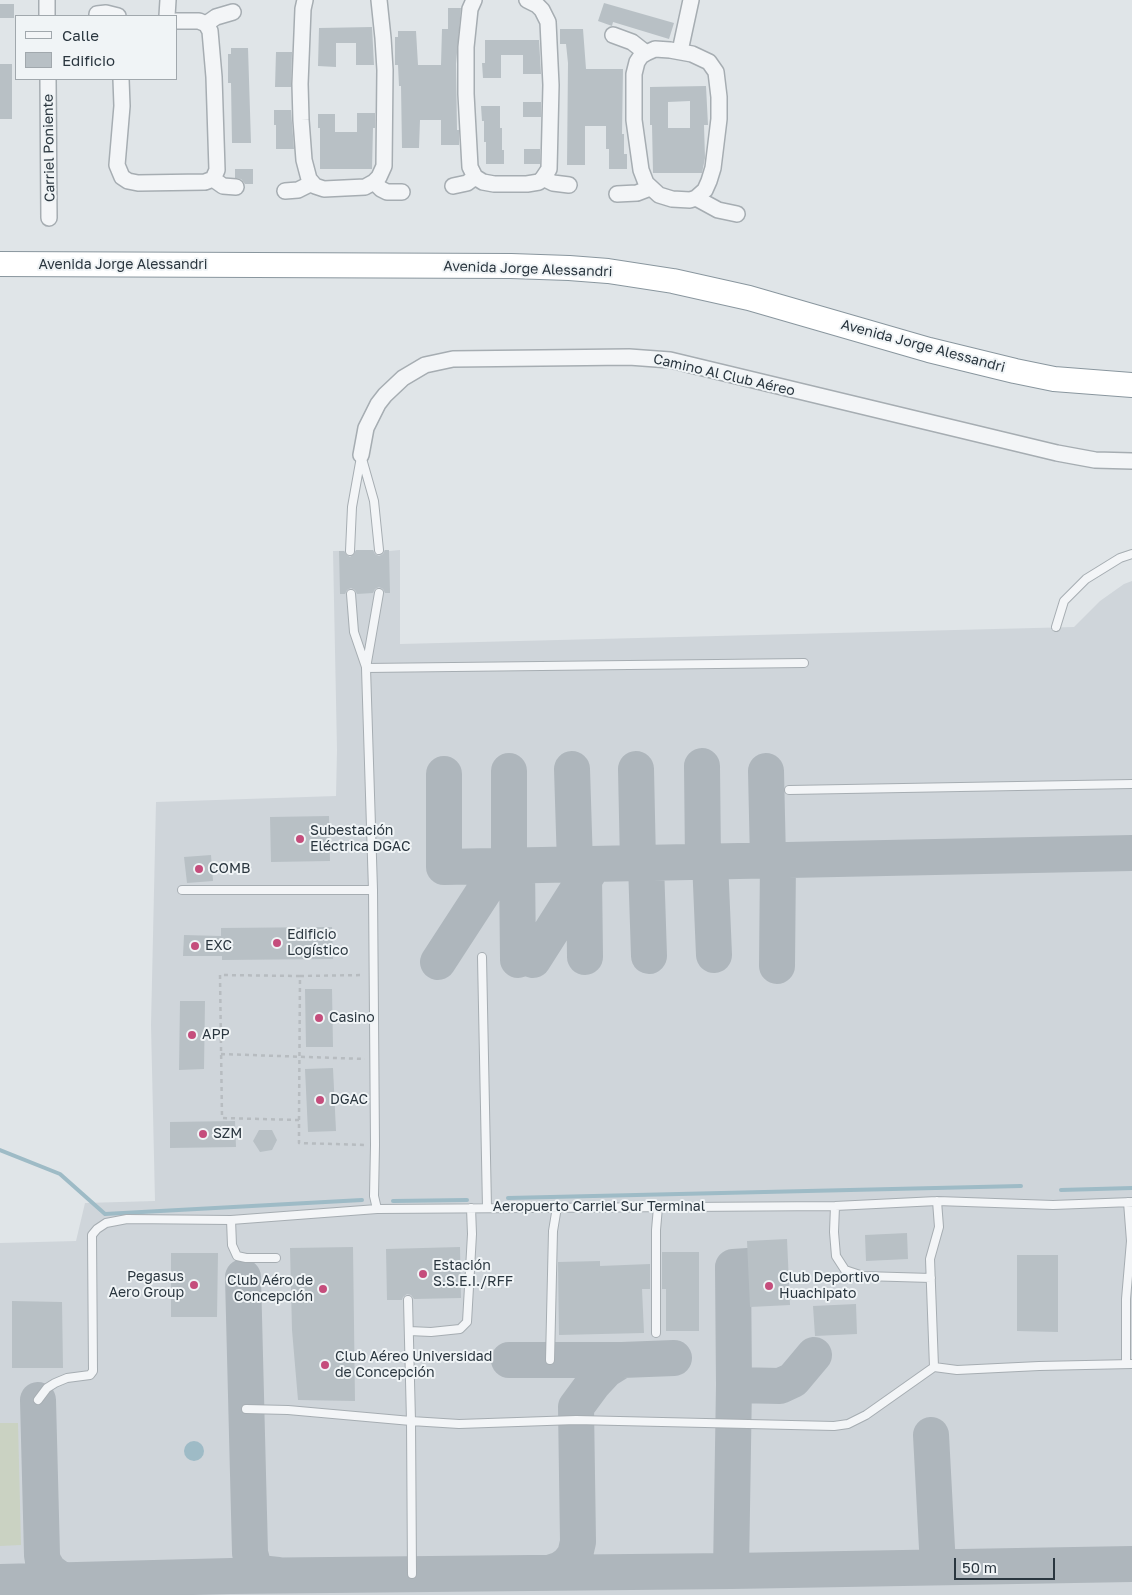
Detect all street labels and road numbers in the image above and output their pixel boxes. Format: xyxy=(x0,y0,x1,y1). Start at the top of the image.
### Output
street label: Carriel Poniente xyxy=(40,94,58,202)
street label: Avenida Jorge Alessandri xyxy=(38,257,208,273)
street label: Avenida Jorge Alessandri xyxy=(443,258,613,280)
street label: Avenida Jorge Alessandri xyxy=(839,316,1007,376)
street label: Camino Al Club Aéreo xyxy=(651,351,797,399)
street label: Aeropuerto Carriel Sur Terminal xyxy=(493,1199,705,1215)

